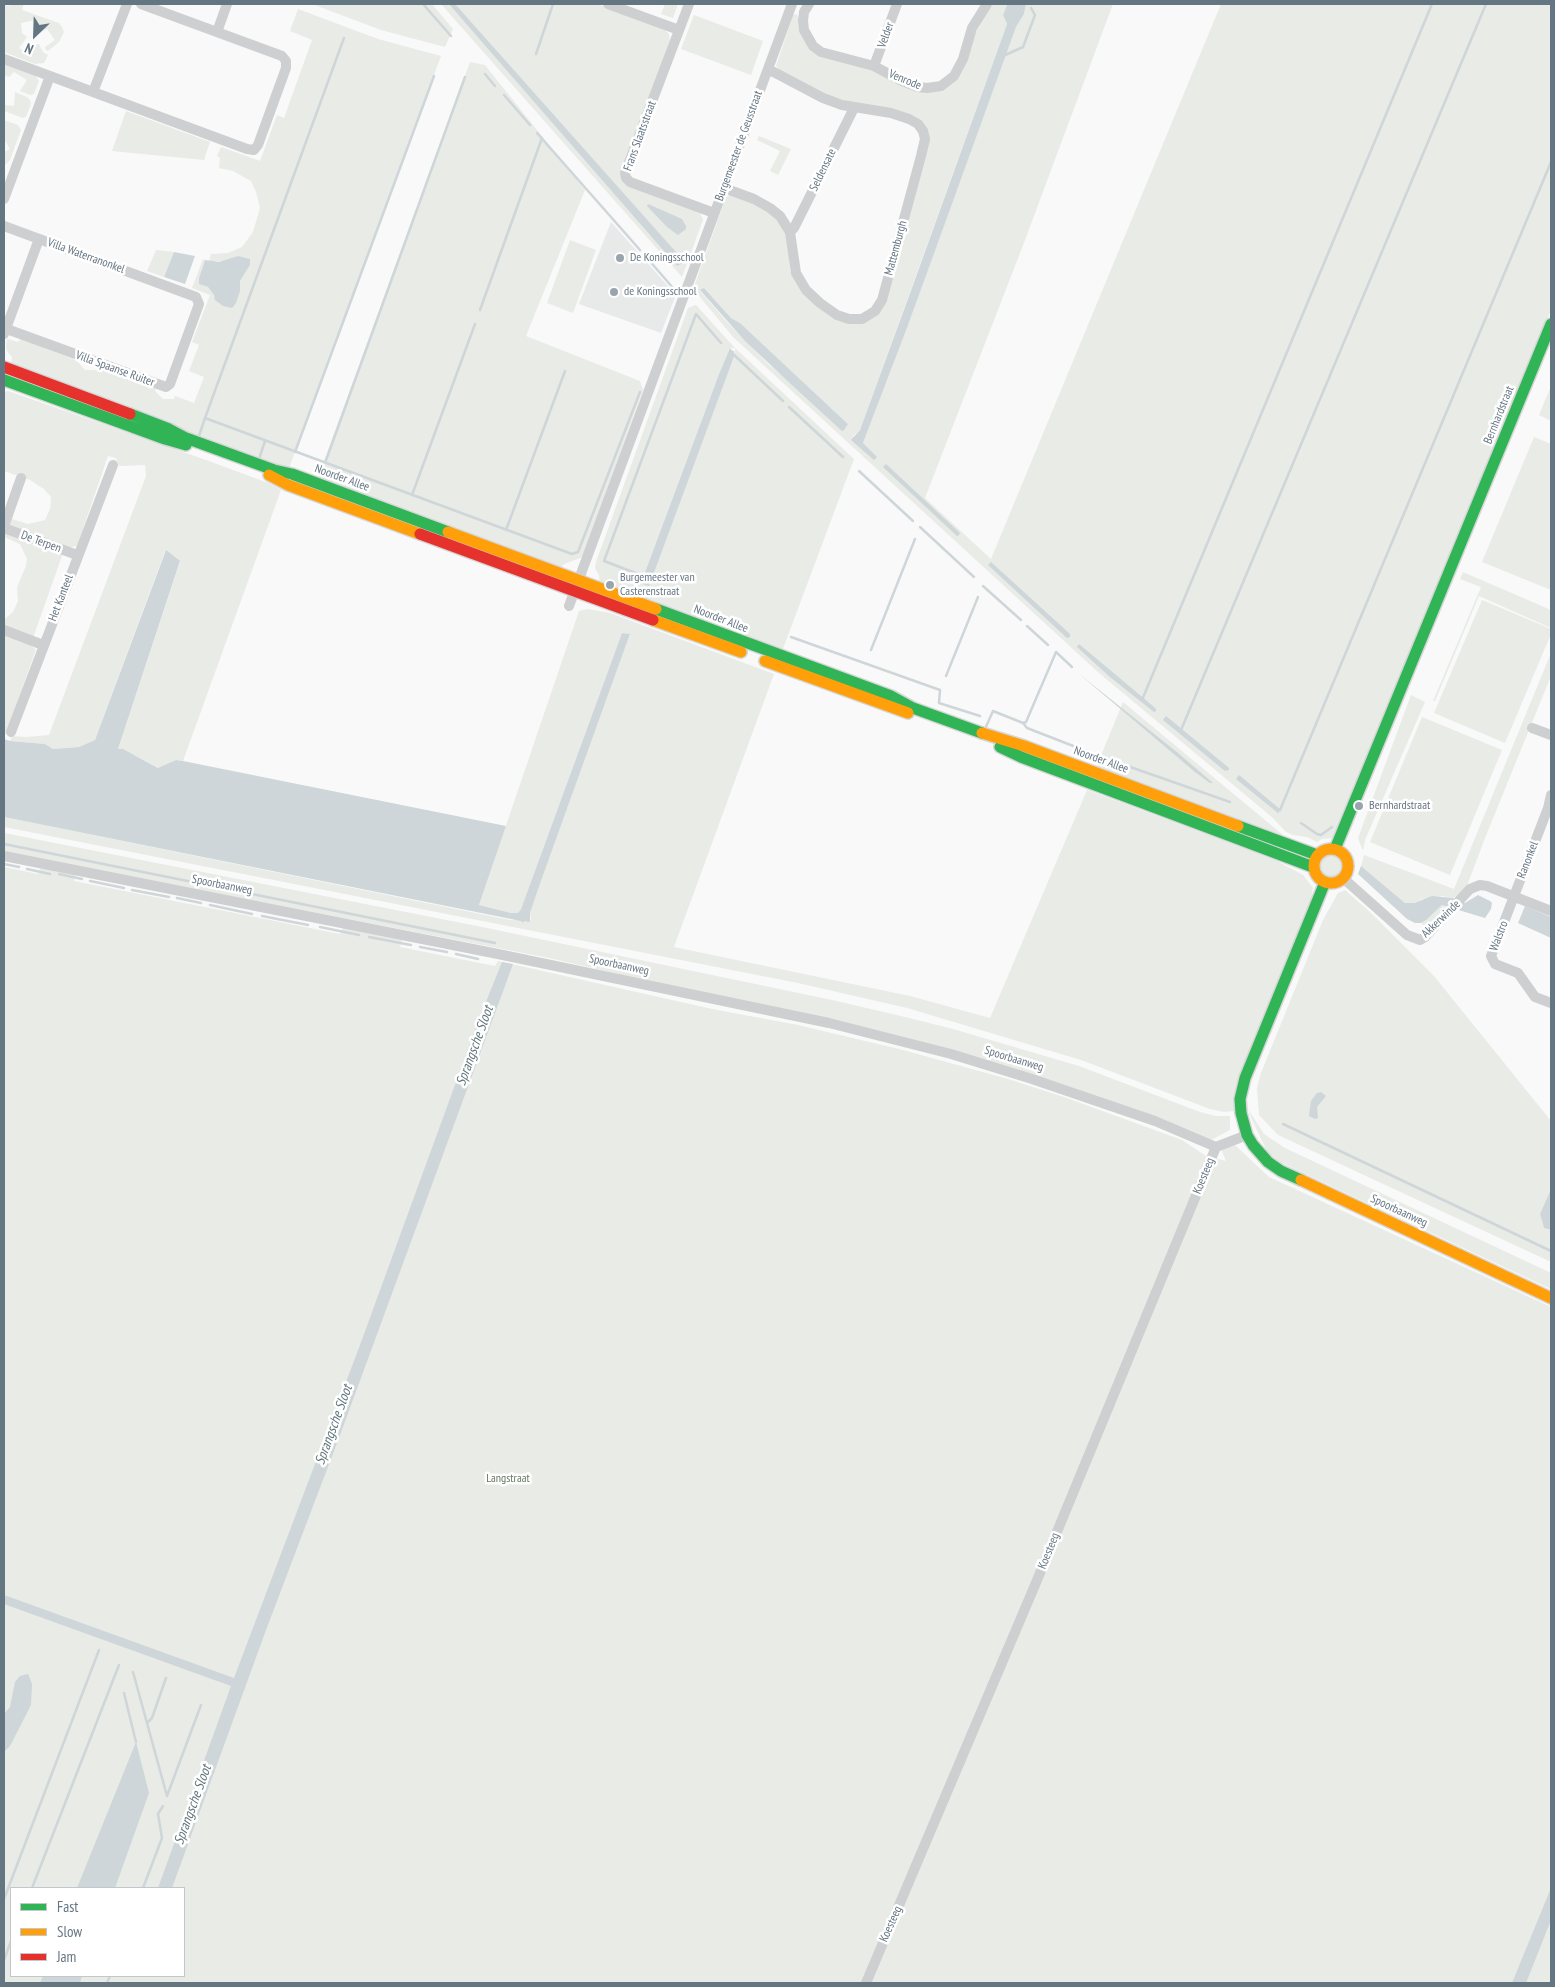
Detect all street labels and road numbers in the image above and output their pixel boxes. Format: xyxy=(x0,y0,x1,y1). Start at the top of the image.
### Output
street label: Velder xyxy=(875,20,897,50)
street label: Venrode xyxy=(887,67,923,93)
street label: Burgemeester de Geusstraat xyxy=(712,89,766,203)
street label: Frans Slaatsstraat xyxy=(621,99,659,173)
street label: Seldensate xyxy=(807,146,839,194)
street label: Mattemburgh xyxy=(882,219,910,277)
street label: Villa Waterranonkel xyxy=(45,235,127,277)
street label: Villa Spaanse Ruiter xyxy=(74,348,156,390)
street label: Bernhardstraat xyxy=(1481,384,1517,446)
street label: Noorder Allee xyxy=(313,461,371,495)
street label: De Terpen xyxy=(19,528,63,556)
street label: Het Kanteel xyxy=(46,573,76,623)
street label: Noorder Allee xyxy=(692,602,750,636)
street label: Noorder Allee xyxy=(1072,743,1130,777)
street label: Ranonkel xyxy=(1514,839,1542,881)
street label: Spoorbaanweg xyxy=(191,872,253,898)
street label: Akkerwinde xyxy=(1419,897,1463,941)
street label: Walstro xyxy=(1487,919,1511,953)
street label: Spoorbaanweg xyxy=(588,952,650,978)
street label: Spoorbaanweg xyxy=(983,1043,1045,1075)
street label: Koesteeg xyxy=(1190,1156,1218,1196)
street label: Spoorbaanweg xyxy=(1368,1192,1430,1230)
street label: Koesteeg xyxy=(1035,1531,1063,1571)
street label: Koesteeg xyxy=(877,1904,905,1944)

